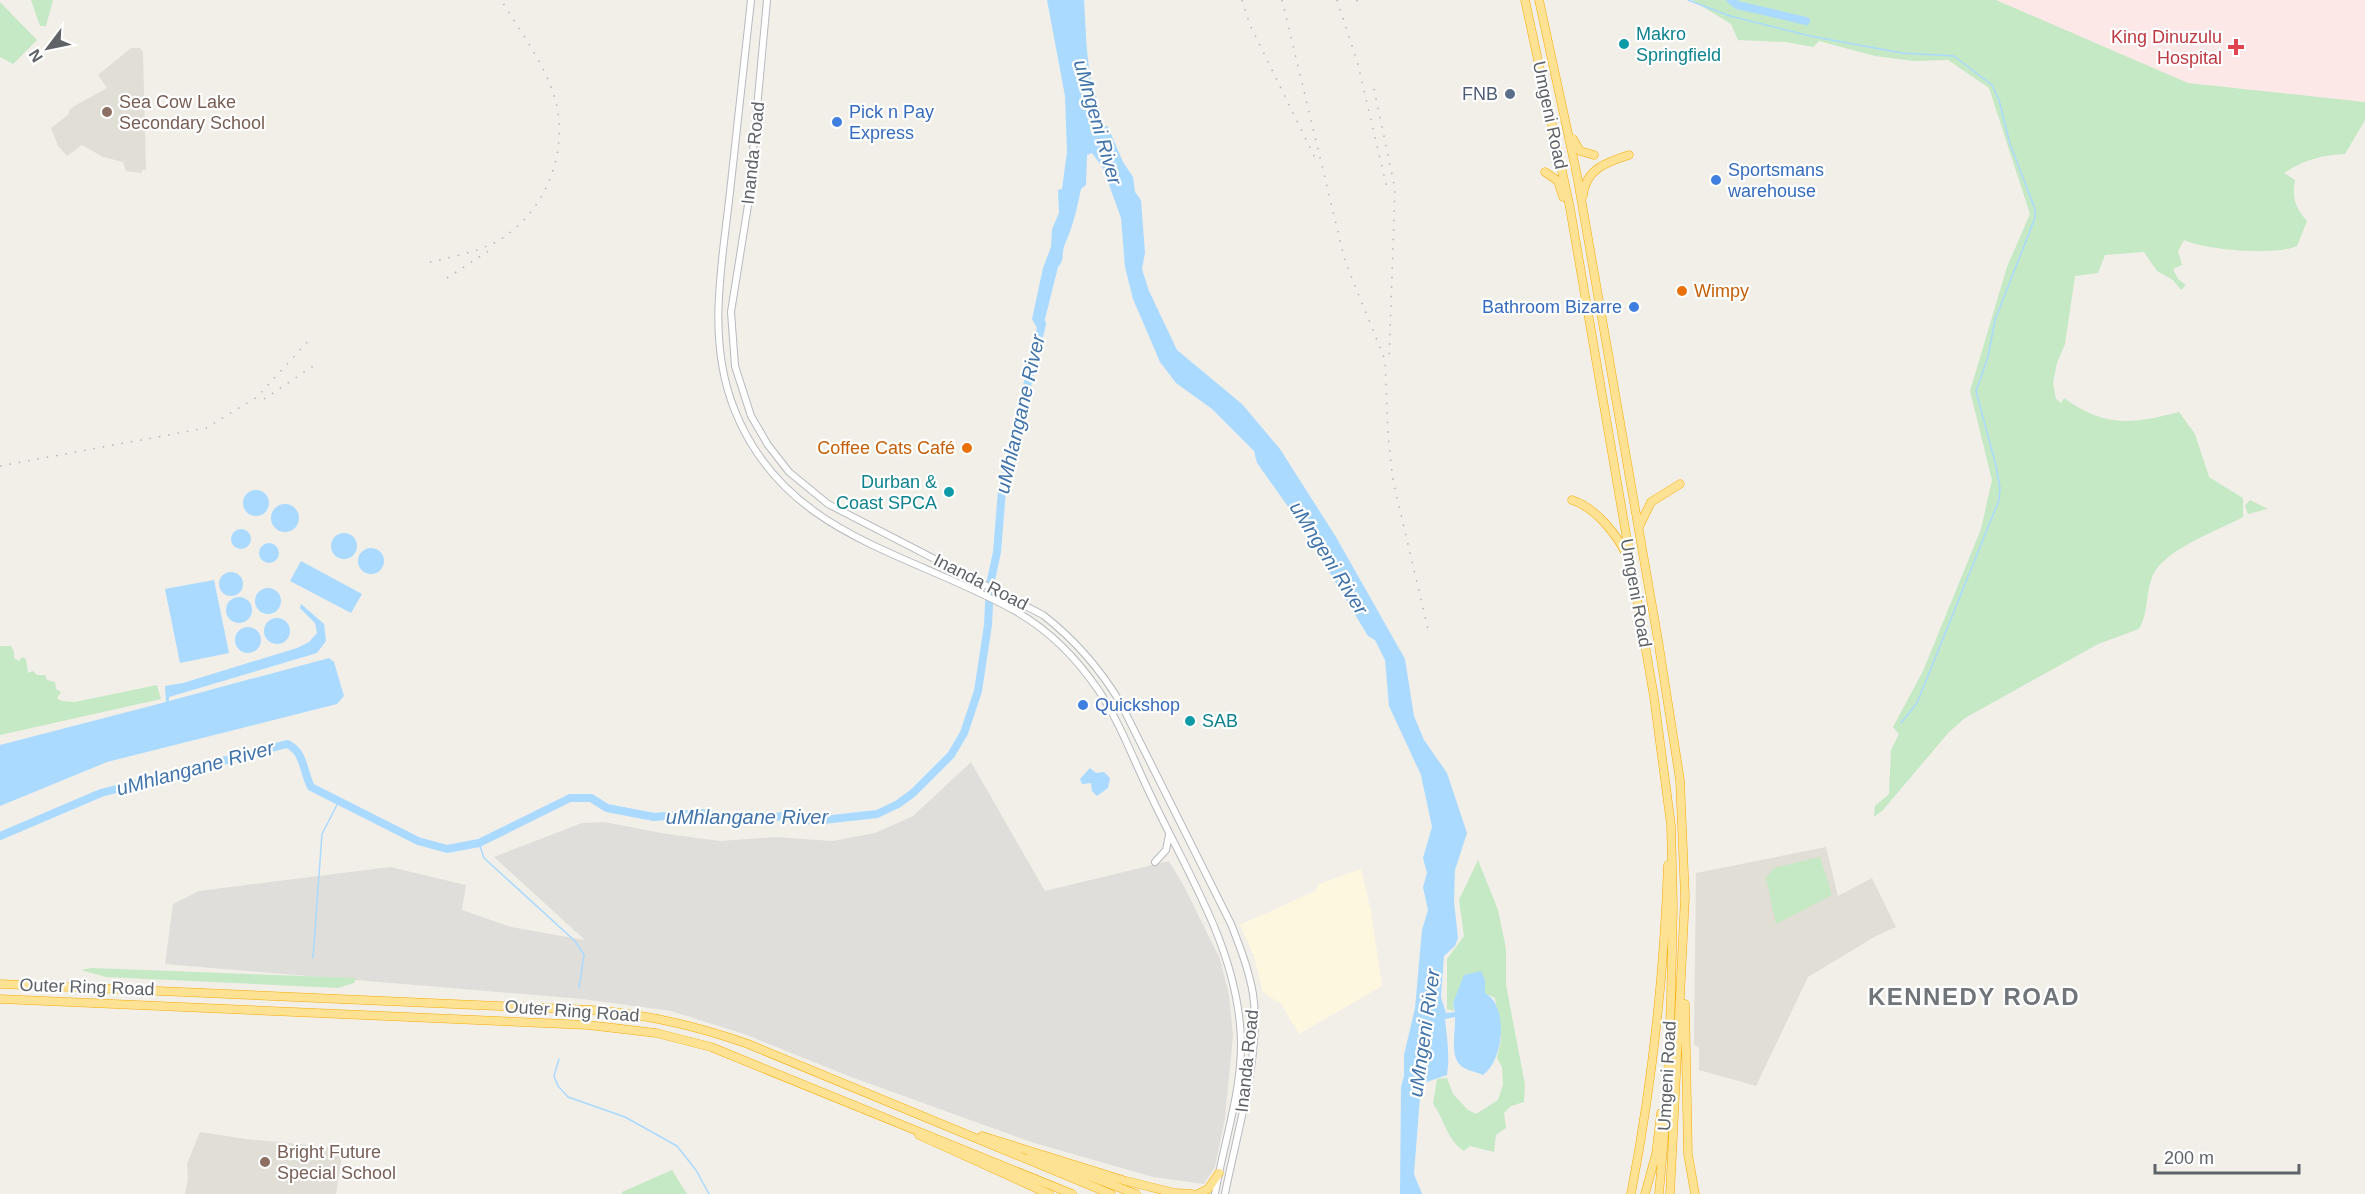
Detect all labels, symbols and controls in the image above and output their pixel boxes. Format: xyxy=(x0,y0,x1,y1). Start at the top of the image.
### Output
north arrow xyxy=(18,18,78,78)
place label: Makro Springfield xyxy=(1636,24,1721,65)
place label: King Dinuzulu Hospital xyxy=(2111,27,2222,68)
marker: Makro Springfield xyxy=(1617,37,1631,51)
marker: King Dinuzulu Hospital xyxy=(2227,38,2245,56)
text: N xyxy=(25,46,46,65)
water label: uMngeni River xyxy=(1070,57,1127,188)
street label: Umgeni Road xyxy=(1529,59,1571,171)
place label: FNB xyxy=(1462,84,1498,104)
marker: FNB xyxy=(1503,87,1517,101)
place label: Sea Cow Lake Secondary School xyxy=(119,92,265,133)
street label: Inanda Road xyxy=(738,101,768,205)
place label: Pick n Pay Express xyxy=(849,102,934,143)
marker: Sea Cow Lake Secondary School xyxy=(100,105,114,119)
marker: Pick n Pay Express xyxy=(830,115,844,129)
place label: Sportsmans warehouse xyxy=(1727,160,1824,201)
marker: Sportsmans warehouse xyxy=(1709,173,1723,187)
place label: Wimpy xyxy=(1694,281,1749,301)
marker: Wimpy xyxy=(1675,284,1689,298)
place label: Bathroom Bizarre xyxy=(1482,297,1622,317)
marker: Bathroom Bizarre xyxy=(1627,300,1641,314)
water label: uMhlangane River xyxy=(991,331,1049,496)
place label: Coffee Cats Café xyxy=(817,438,955,458)
marker: Coffee Cats Café xyxy=(960,441,974,455)
place label: Durban & Coast SPCA xyxy=(836,472,937,513)
marker: Durban & Coast SPCA xyxy=(942,485,956,499)
water label: uMngeni River xyxy=(1286,497,1373,620)
street label: Umgeni Road xyxy=(1617,537,1655,649)
street label: Inanda Road xyxy=(931,550,1031,614)
place label: Quickshop xyxy=(1095,695,1180,715)
marker: Quickshop xyxy=(1076,698,1090,712)
place label: SAB xyxy=(1202,711,1238,731)
marker: SAB xyxy=(1183,714,1197,728)
water label: uMhlangane River xyxy=(114,736,278,800)
water label: uMhlangane River xyxy=(666,806,829,828)
water label: uMngeni River xyxy=(1404,966,1444,1098)
street label: Outer Ring Road xyxy=(19,975,155,999)
district label: KENNEDY ROAD xyxy=(1868,983,2080,1010)
street label: Outer Ring Road xyxy=(504,996,640,1026)
street label: Inanda Road xyxy=(1232,1009,1262,1113)
street label: Umgeni Road xyxy=(1654,1021,1680,1131)
scale bar xyxy=(2155,1137,2299,1175)
place label: Bright Future Special School xyxy=(277,1142,396,1183)
text: 200 m xyxy=(2164,1148,2214,1168)
marker: Bright Future Special School xyxy=(258,1155,272,1169)

